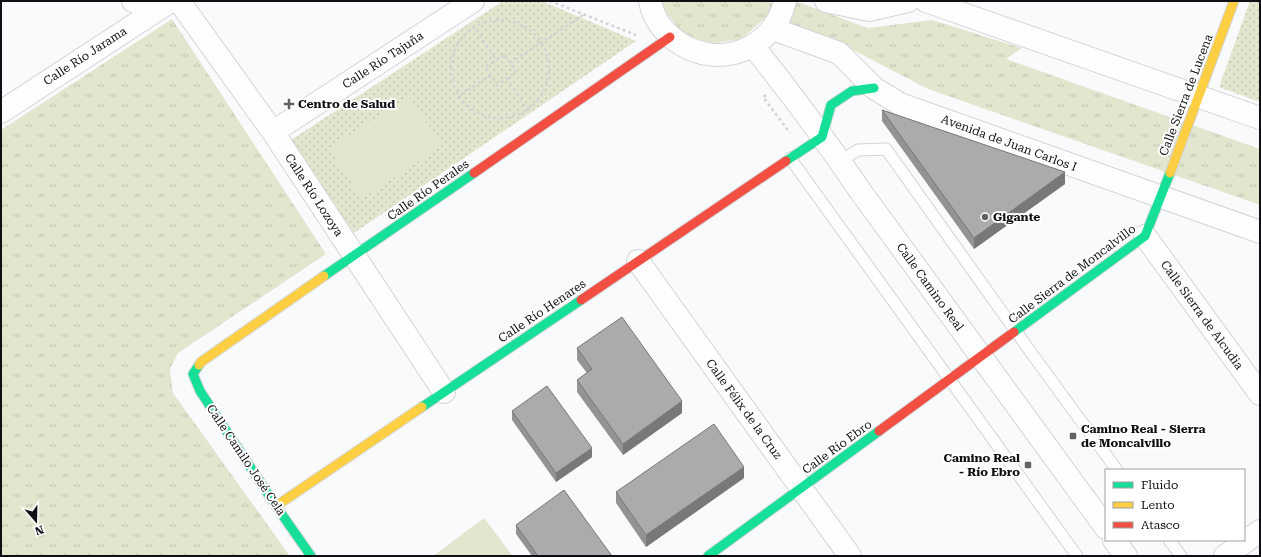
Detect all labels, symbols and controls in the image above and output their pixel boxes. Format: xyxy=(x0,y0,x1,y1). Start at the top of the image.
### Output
street label: Calle Río Jarama xyxy=(41,24,130,88)
street label: Calle Río Tajuña xyxy=(340,28,427,91)
street label: Calle Sierra de Lucena xyxy=(1156,32,1216,158)
place label: Centro de Salud xyxy=(298,97,395,111)
marker: Centro de Salud xyxy=(283,98,295,110)
street label: Avenida de Juan Carlos I xyxy=(939,112,1079,174)
street label: Calle Río Lozoya xyxy=(282,151,346,239)
street label: Calle Río Perales xyxy=(385,157,472,223)
place label: Gigante xyxy=(993,210,1040,224)
marker: Gigante xyxy=(980,212,990,222)
street label: Calle Sierra de Moncalvillo xyxy=(1006,222,1138,326)
street label: Calle Camino Real xyxy=(893,240,967,334)
street label: Calle Sierra de Alcudia xyxy=(1158,258,1246,373)
street label: Calle Río Henares xyxy=(496,276,589,345)
street label: Calle Félix de la Cruz xyxy=(703,356,785,462)
street label: Calle Camilo José Cela xyxy=(204,402,289,519)
street label: Calle Río Ebro xyxy=(800,417,874,477)
place label: Camino Real - Sierra de Moncalvillo xyxy=(1081,422,1206,450)
marker: Camino Real - Sierra de Moncalvillo xyxy=(1068,431,1078,441)
place label: Camino Real - Río Ebro xyxy=(943,451,1020,479)
marker: Camino Real - Río Ebro xyxy=(1023,460,1033,470)
legend xyxy=(1105,469,1245,541)
text: Fluido xyxy=(1141,478,1178,492)
text: Lento xyxy=(1141,498,1175,512)
north arrow xyxy=(16,501,56,541)
text: Atasco xyxy=(1141,518,1180,532)
text: N xyxy=(33,522,45,538)

